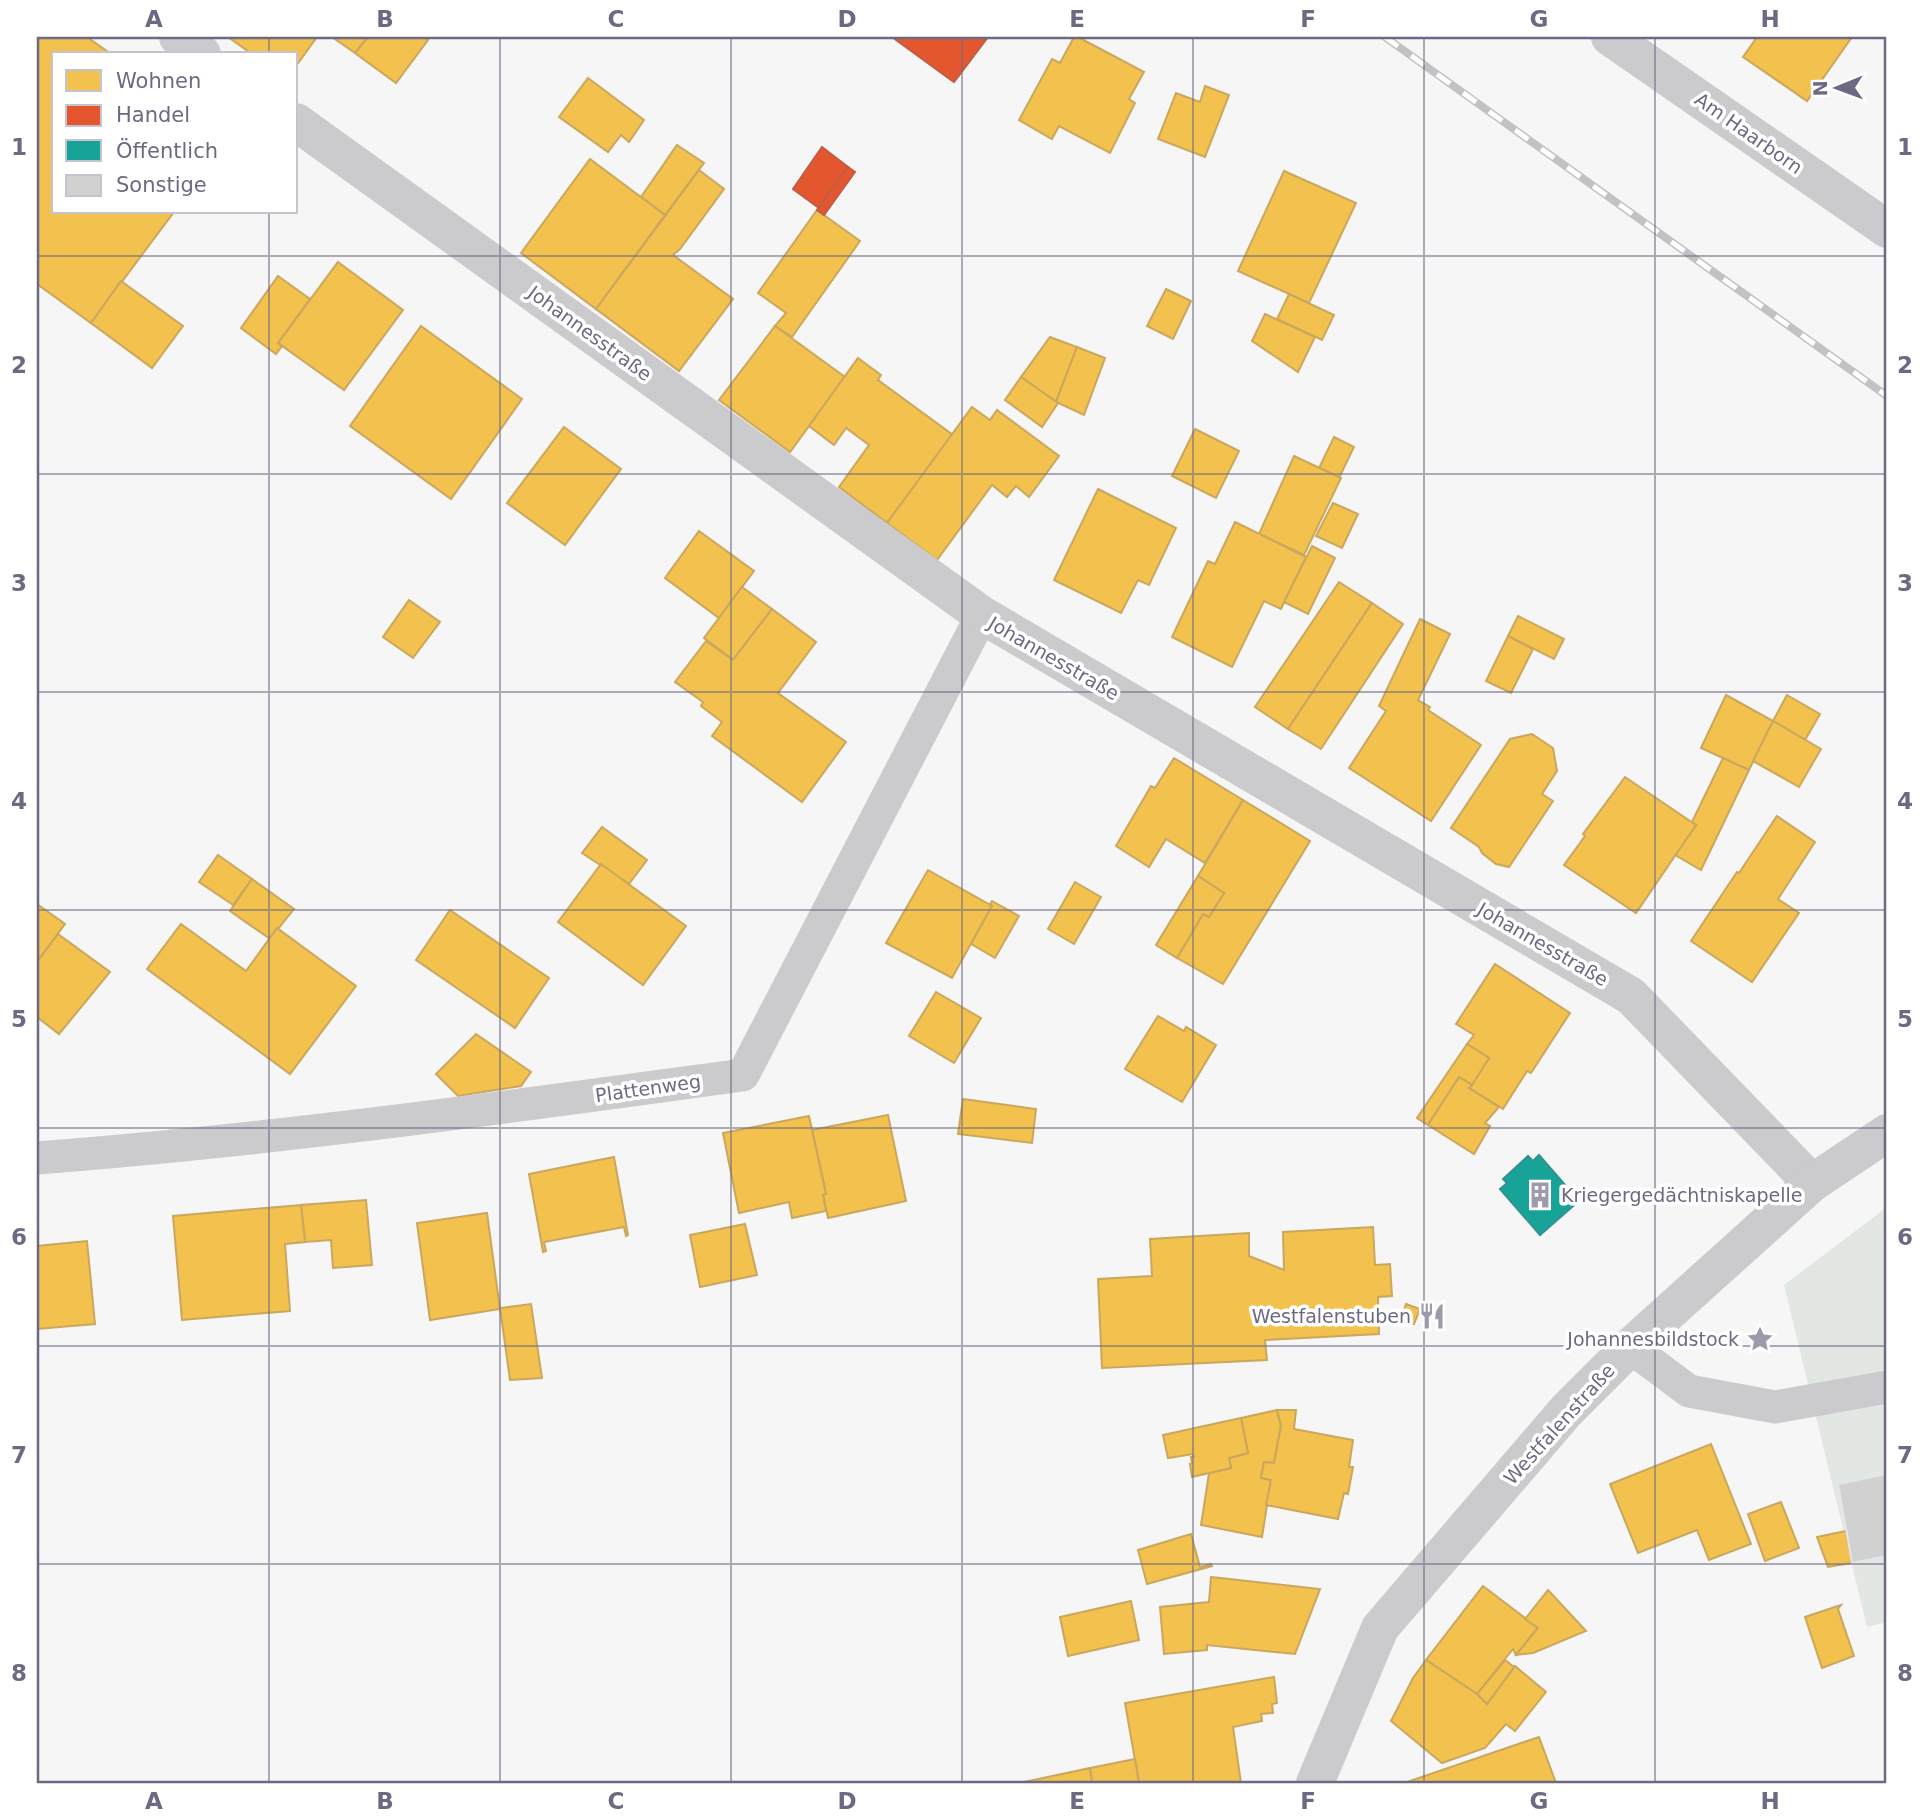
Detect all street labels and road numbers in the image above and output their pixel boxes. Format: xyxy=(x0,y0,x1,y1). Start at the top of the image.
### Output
street label: Am Haarborn xyxy=(1691,88,1807,178)
street label: Johannesstraße xyxy=(523,280,656,385)
street label: Johannesstraße xyxy=(984,611,1123,704)
street label: Johannesstraße xyxy=(1473,897,1612,990)
street label: Plattenweg xyxy=(594,1070,702,1106)
street label: Westfalenstraße xyxy=(1499,1359,1619,1489)

